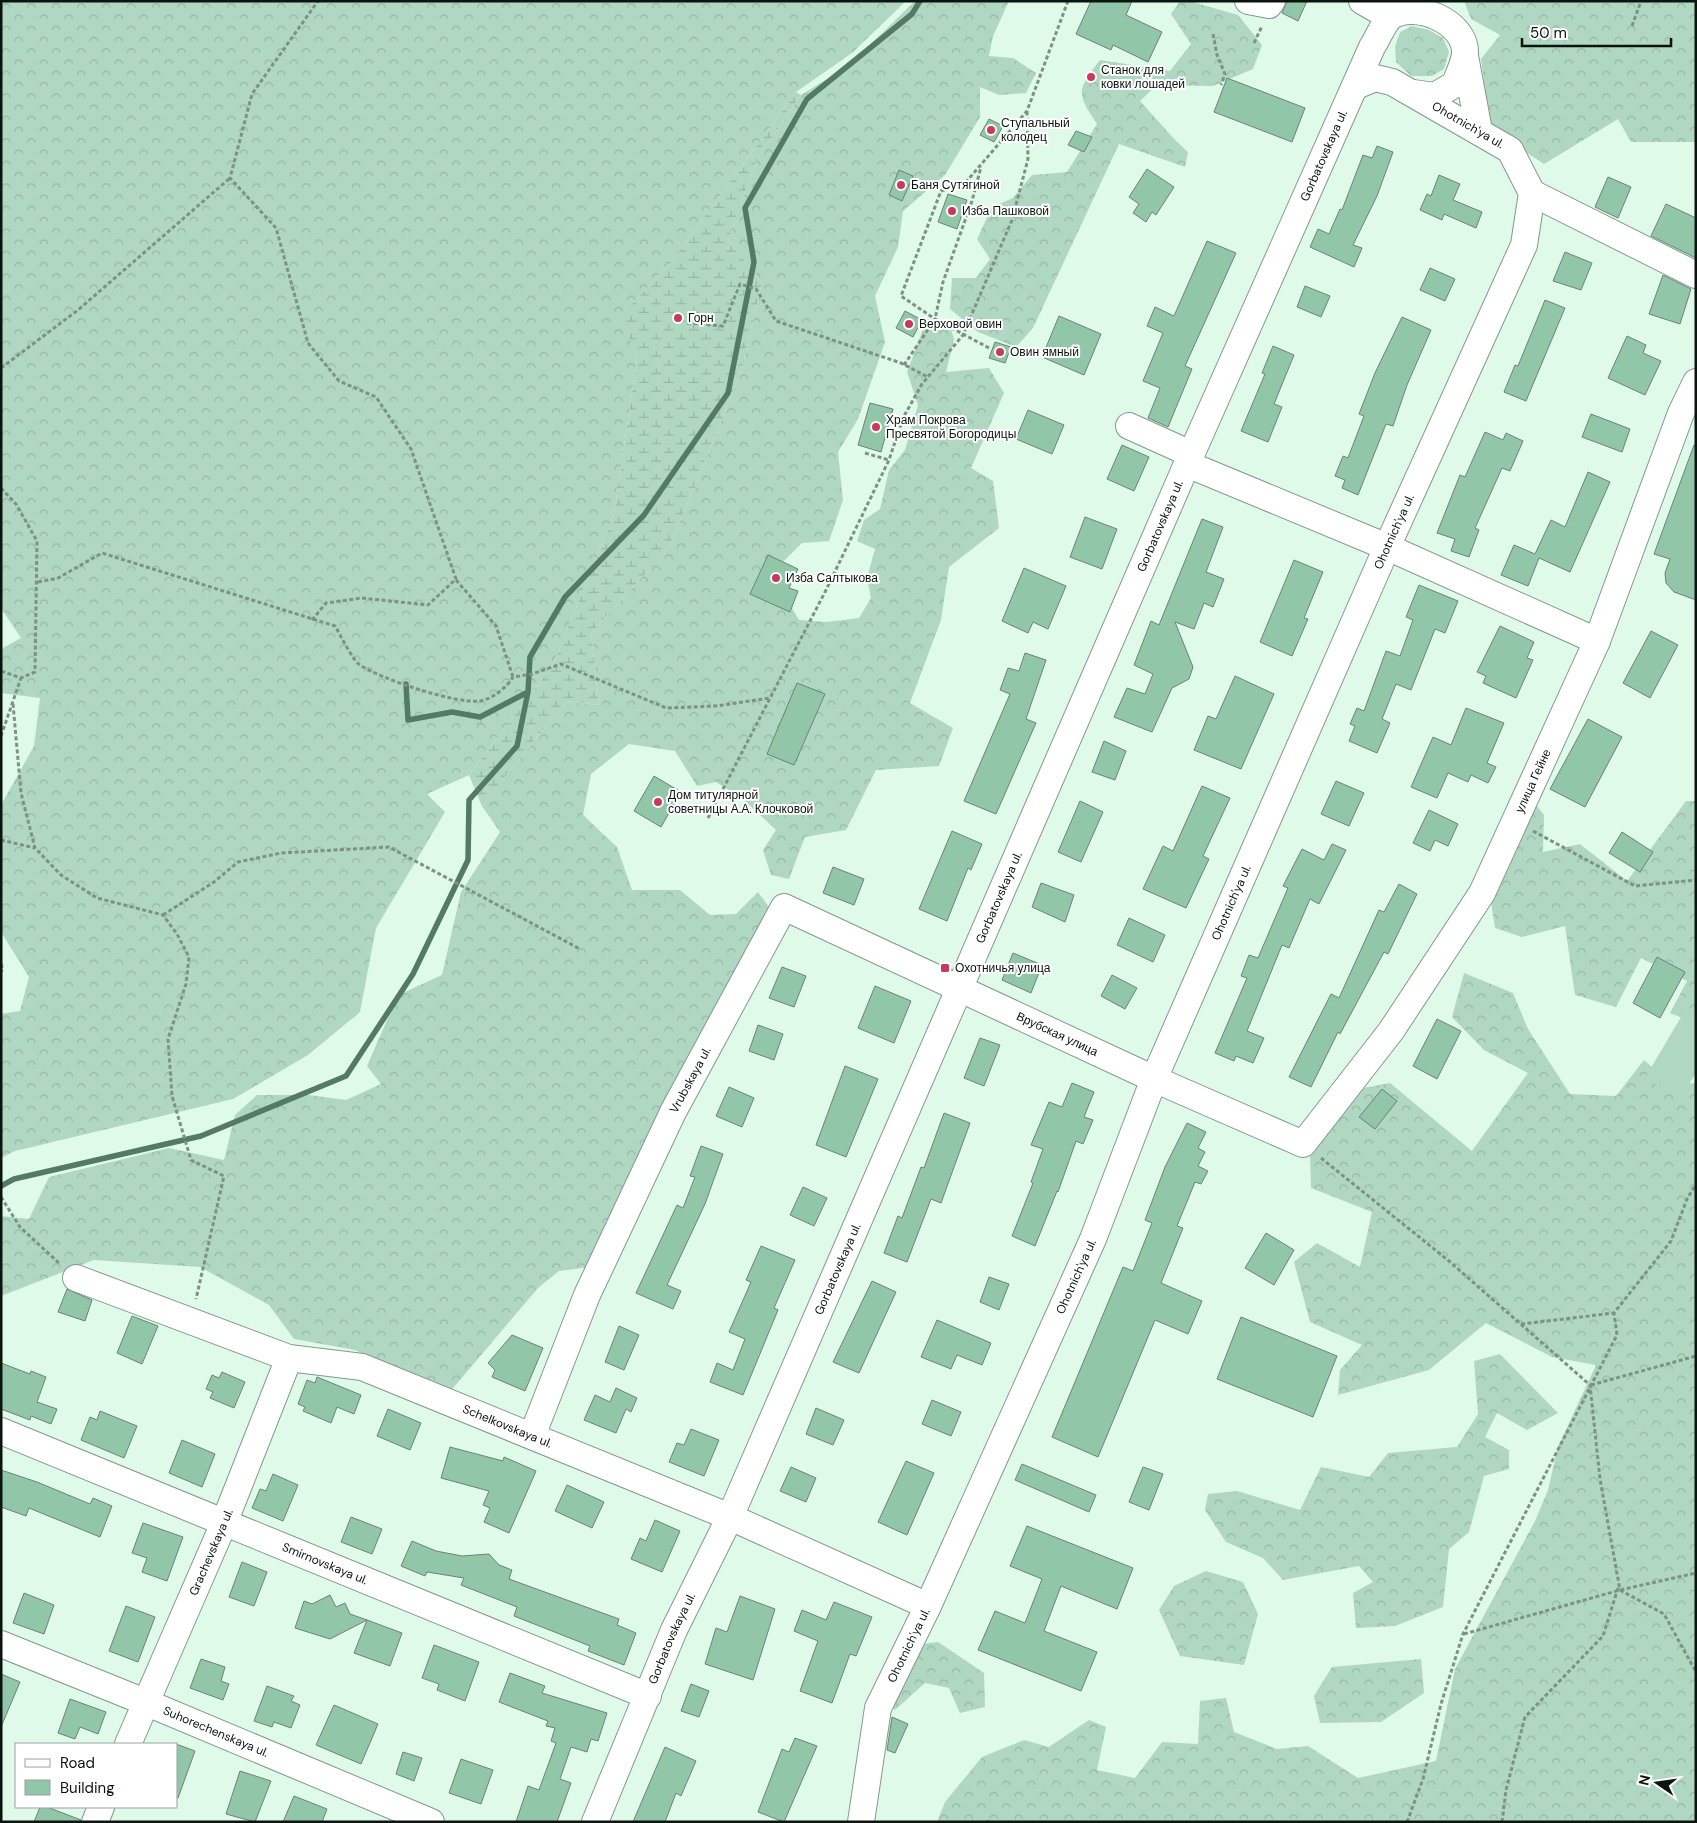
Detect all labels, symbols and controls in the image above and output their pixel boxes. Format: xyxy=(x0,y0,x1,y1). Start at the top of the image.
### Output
scale bar xyxy=(1522,15,1671,47)
text: 50 m xyxy=(1530,23,1567,43)
place label: Станок для ковки лошадей xyxy=(1101,62,1185,92)
marker: Станок для ковки лошадей xyxy=(1085,71,1097,83)
street label: Ohotnich'ya ul. xyxy=(1429,98,1507,152)
street label: Gorbatovskaya ul. xyxy=(1297,107,1351,204)
place label: Ступальный колодец xyxy=(1001,115,1070,145)
marker: Ступальный колодец xyxy=(985,124,997,136)
place label: Баня Сутягиной xyxy=(911,177,1000,193)
marker: Баня Сутягиной xyxy=(895,179,907,191)
place label: Изба Пашковой xyxy=(962,203,1049,219)
marker: Изба Пашковой xyxy=(946,205,958,217)
place label: Горн xyxy=(688,310,714,326)
marker: Горн xyxy=(672,312,684,324)
place label: Верховой овин xyxy=(919,316,1002,332)
marker: Верховой овин xyxy=(903,318,915,330)
place label: Овин ямный xyxy=(1010,344,1079,360)
marker: Овин ямный xyxy=(994,346,1006,358)
place label: Храм Покрова Пресвятой Богородицы xyxy=(886,412,1016,442)
marker: Храм Покрова Пресвятой Богородицы xyxy=(870,421,882,433)
street label: Gorbatovskaya ul. xyxy=(1133,478,1187,574)
street label: Ohotnich'ya ul. xyxy=(1370,492,1418,572)
place label: Изба Салтыкова xyxy=(786,570,878,586)
marker: Изба Салтыкова xyxy=(770,572,782,584)
street label: улица Гейне xyxy=(1512,746,1555,815)
place label: Дом титулярной советницы А.А. Клочковой xyxy=(668,787,813,817)
marker: Дом титулярной советницы А.А. Клочковой xyxy=(652,796,664,808)
street label: Gorbatovskaya ul. xyxy=(972,849,1026,946)
street label: Ohotnich'ya ul. xyxy=(1208,862,1255,943)
place label: Охотничья улица xyxy=(955,960,1051,976)
marker: Охотничья улица xyxy=(939,962,951,974)
street label: Врубская улица xyxy=(1014,1008,1101,1060)
street label: Vrubskaya ul. xyxy=(666,1044,715,1116)
street label: Gorbatovskaya ul. xyxy=(811,1221,865,1317)
street label: Ohotnich'ya ul. xyxy=(1052,1237,1100,1317)
street label: Schelkovskaya ul. xyxy=(460,1401,554,1452)
street label: Grachevskaya ul. xyxy=(185,1507,237,1598)
street label: Smirnovskaya ul. xyxy=(280,1539,370,1588)
street label: Gorbatovskaya ul. xyxy=(645,1590,699,1687)
street label: Ohotnich'ya ul. xyxy=(884,1606,934,1685)
street label: Suhorechenskaya ul. xyxy=(161,1702,271,1761)
legend xyxy=(15,1743,178,1808)
text: Road xyxy=(60,1753,95,1773)
north arrow xyxy=(1632,1758,1682,1808)
text: N xyxy=(1634,1773,1654,1787)
text: Building xyxy=(60,1778,115,1798)

